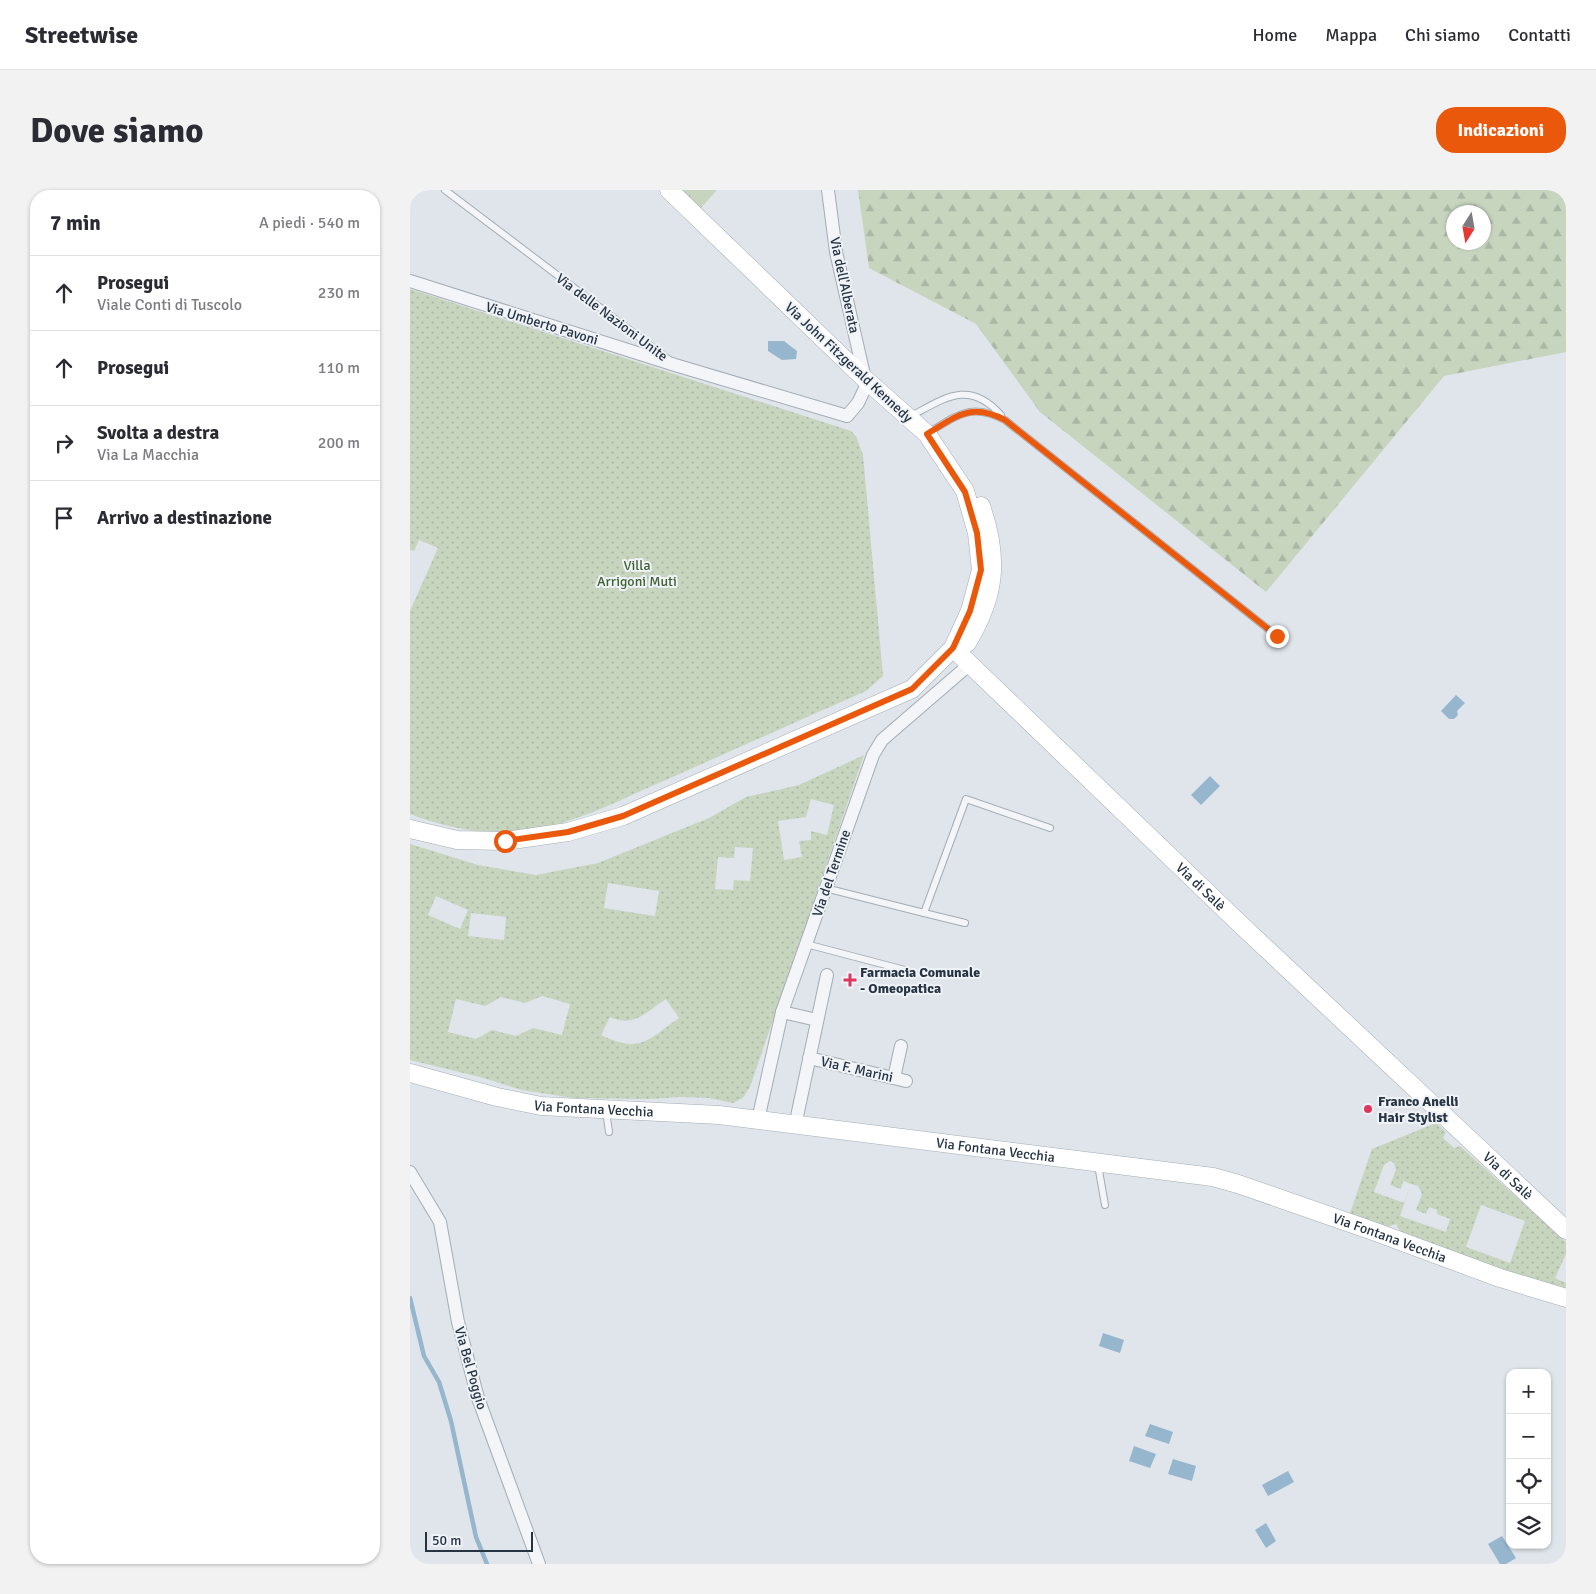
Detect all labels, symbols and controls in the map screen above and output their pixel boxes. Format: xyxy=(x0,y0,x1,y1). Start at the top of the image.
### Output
text: Streetwise xyxy=(25,20,138,50)
text: Home xyxy=(1252,24,1297,46)
text: Mappa xyxy=(1325,24,1377,46)
text: Chi siamo xyxy=(1405,24,1480,46)
text: Contatti xyxy=(1508,24,1571,46)
button: Indicazioni xyxy=(1436,107,1566,153)
text: Dove siamo xyxy=(30,109,204,152)
north arrow xyxy=(1446,205,1491,250)
text: 7 min xyxy=(50,210,101,236)
text: A piedi · 540 m xyxy=(259,213,360,233)
street label: Via dell'Alberata xyxy=(826,235,863,335)
street label: Via delle Nazioni Unite xyxy=(553,270,671,365)
text: Prosegui xyxy=(97,271,169,295)
icon: ahead xyxy=(50,279,78,307)
text: 230 m xyxy=(318,283,360,303)
text: Viale Conti di Tuscolo xyxy=(97,295,242,315)
street label: Via Umberto Pavoni xyxy=(483,298,600,349)
street label: Via John Fitzgerald Kennedy xyxy=(781,299,916,426)
icon: ahead xyxy=(50,354,78,382)
text: Prosegui xyxy=(97,356,169,380)
text: 110 m xyxy=(318,358,360,378)
text: Svolta a destra xyxy=(97,421,219,445)
icon: right xyxy=(50,429,78,457)
text: 200 m xyxy=(318,433,360,453)
text: Via La Macchia xyxy=(97,445,199,465)
icon: arrive xyxy=(50,504,78,532)
text: Arrivo a destinazione xyxy=(97,506,272,530)
park label: Villa Arrigoni Muti xyxy=(597,557,677,590)
route end xyxy=(1266,625,1289,648)
street label: Via del Termine xyxy=(809,827,854,919)
route start xyxy=(494,830,517,853)
street label: Via di Salè xyxy=(1172,859,1229,914)
place label: Farmacia Comunale - Omeopatica xyxy=(860,964,980,997)
marker: Farmacia Comunale - Omeopatica xyxy=(844,974,856,986)
street label: Via F. Marini xyxy=(819,1053,895,1086)
place label: Franco Anelli Hair Stylist xyxy=(1378,1093,1459,1126)
street label: Via Fontana Vecchia xyxy=(532,1097,654,1121)
marker: Franco Anelli Hair Stylist xyxy=(1362,1103,1374,1115)
street label: Via Fontana Vecchia xyxy=(935,1134,1056,1166)
street label: Via di Salè xyxy=(1479,1149,1536,1204)
street label: Via Fontana Vecchia xyxy=(1330,1210,1449,1266)
street label: Via Bel Poggio xyxy=(451,1325,490,1411)
map controls xyxy=(1506,1369,1551,1549)
button: + xyxy=(1506,1369,1551,1414)
button: − xyxy=(1506,1414,1551,1459)
button: locate xyxy=(1506,1459,1551,1504)
button: layers xyxy=(1506,1504,1551,1549)
scale bar xyxy=(425,1529,532,1552)
text: 50 m xyxy=(432,1532,461,1549)

